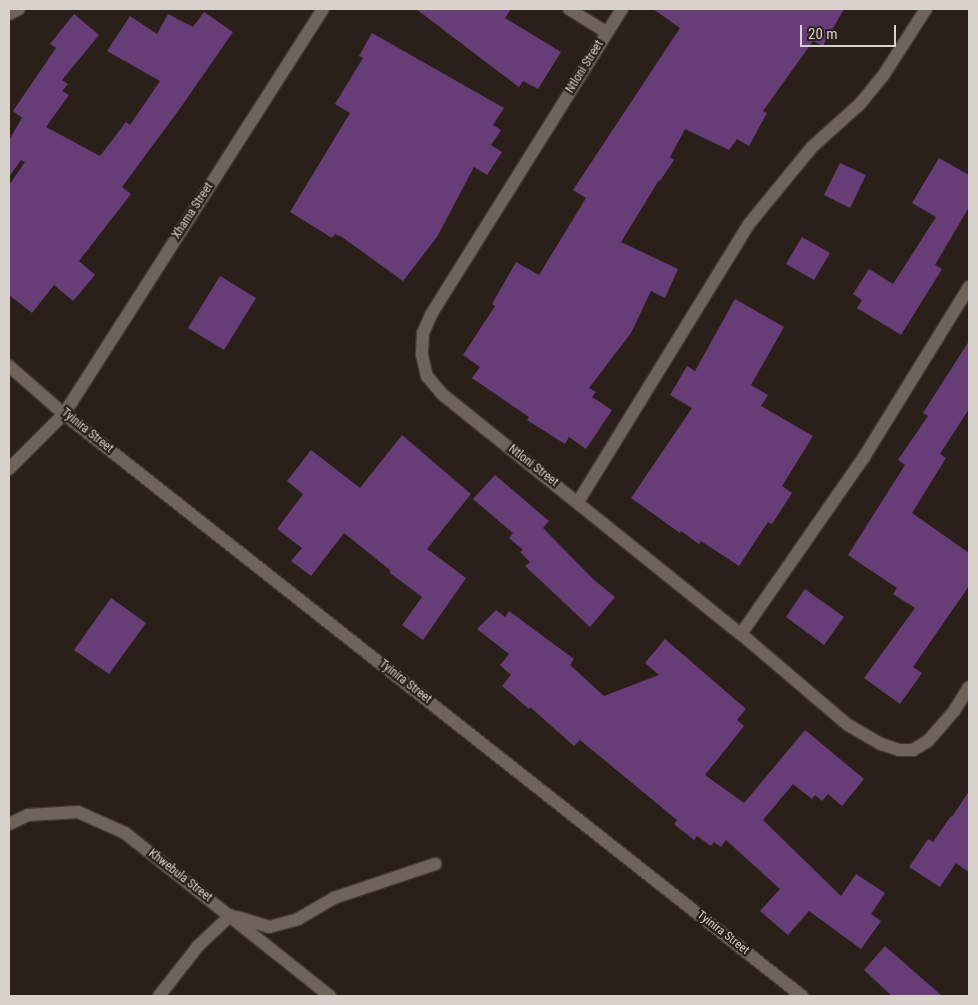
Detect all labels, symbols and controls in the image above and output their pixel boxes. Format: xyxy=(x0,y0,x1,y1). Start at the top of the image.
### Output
scale bar xyxy=(803,15,899,47)
text: 20 m xyxy=(808,25,838,43)
street label: Ntloni Street xyxy=(563,38,607,96)
street label: Xhama Street xyxy=(170,180,216,242)
street label: Tyinira Street xyxy=(58,406,116,456)
street label: Ntloni Street xyxy=(505,442,561,490)
street label: Tyinira Street xyxy=(376,657,434,707)
street label: Khwebula Street xyxy=(145,847,215,905)
street label: Tyinira Street xyxy=(694,908,752,958)

